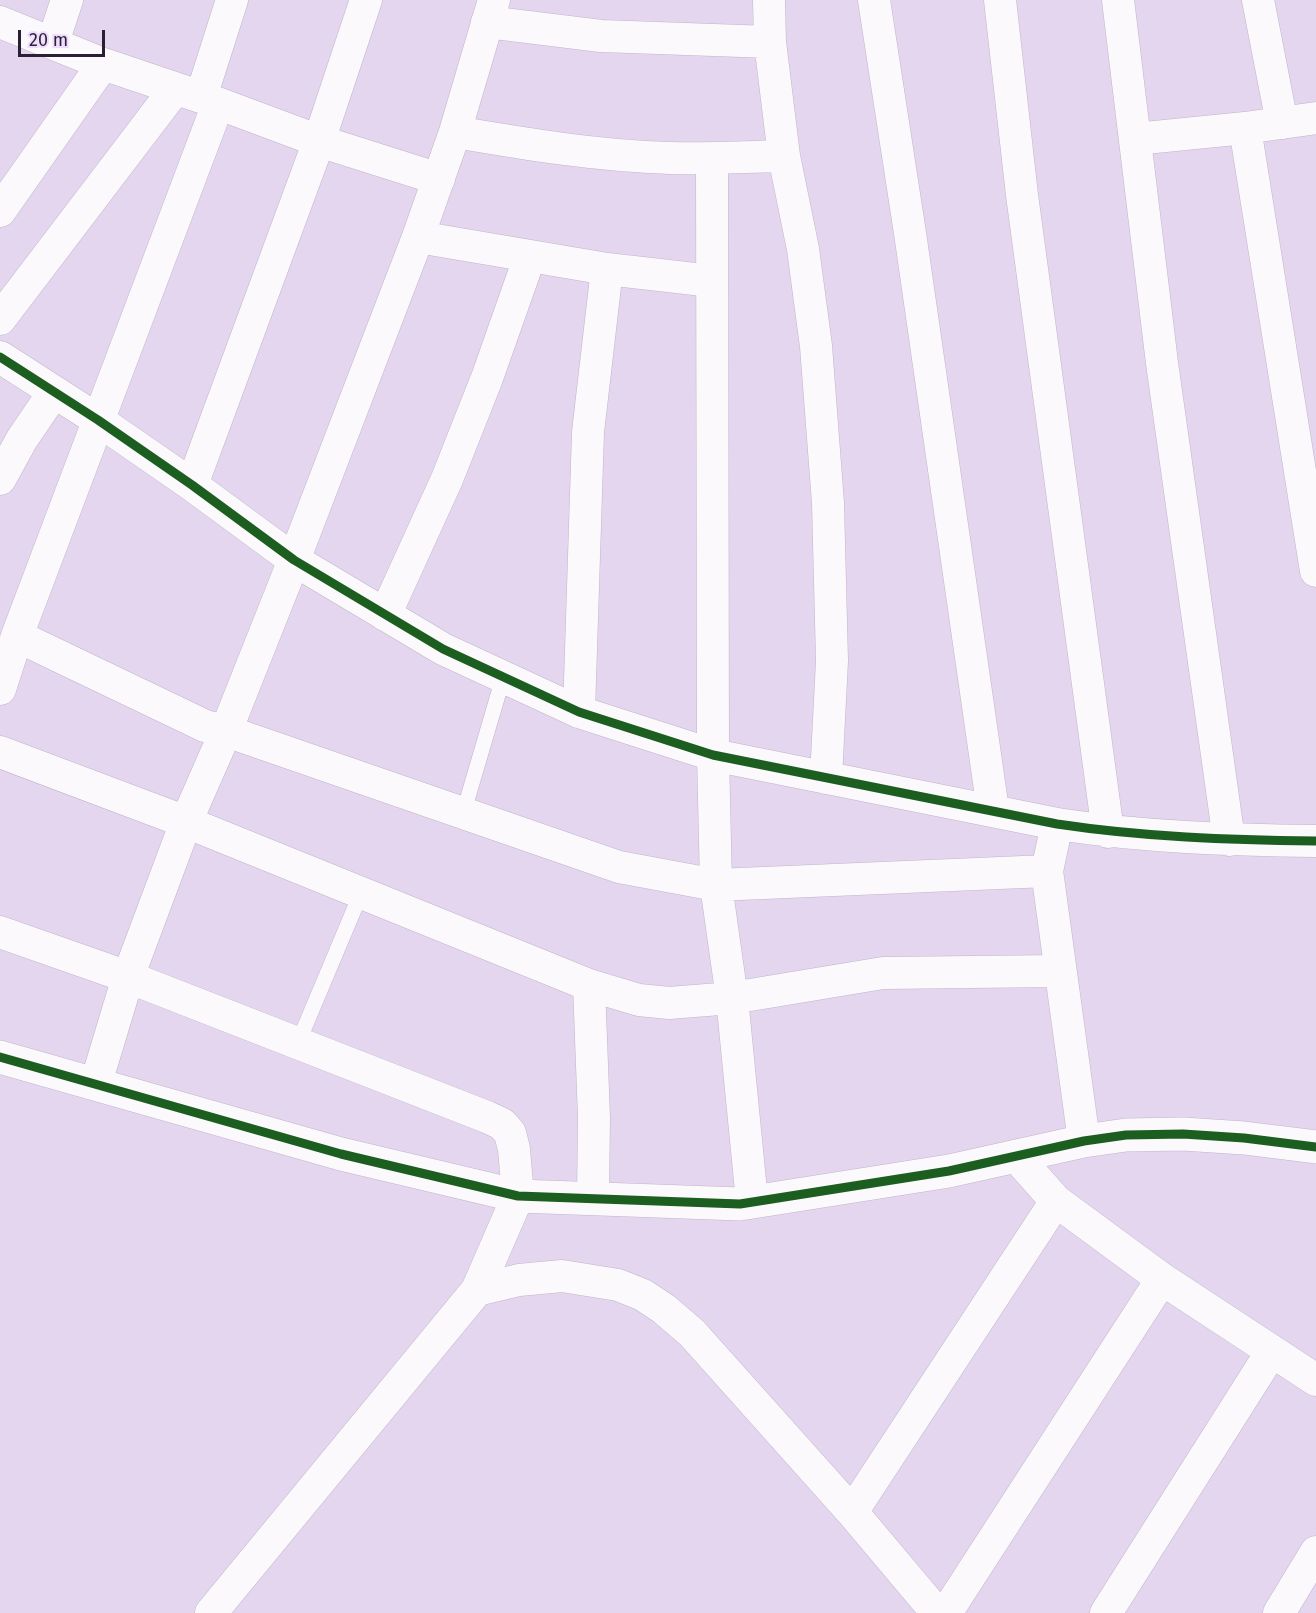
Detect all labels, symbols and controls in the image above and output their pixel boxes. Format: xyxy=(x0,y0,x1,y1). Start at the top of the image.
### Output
scale bar xyxy=(21,18,108,56)
text: 20 m xyxy=(29,29,68,51)

